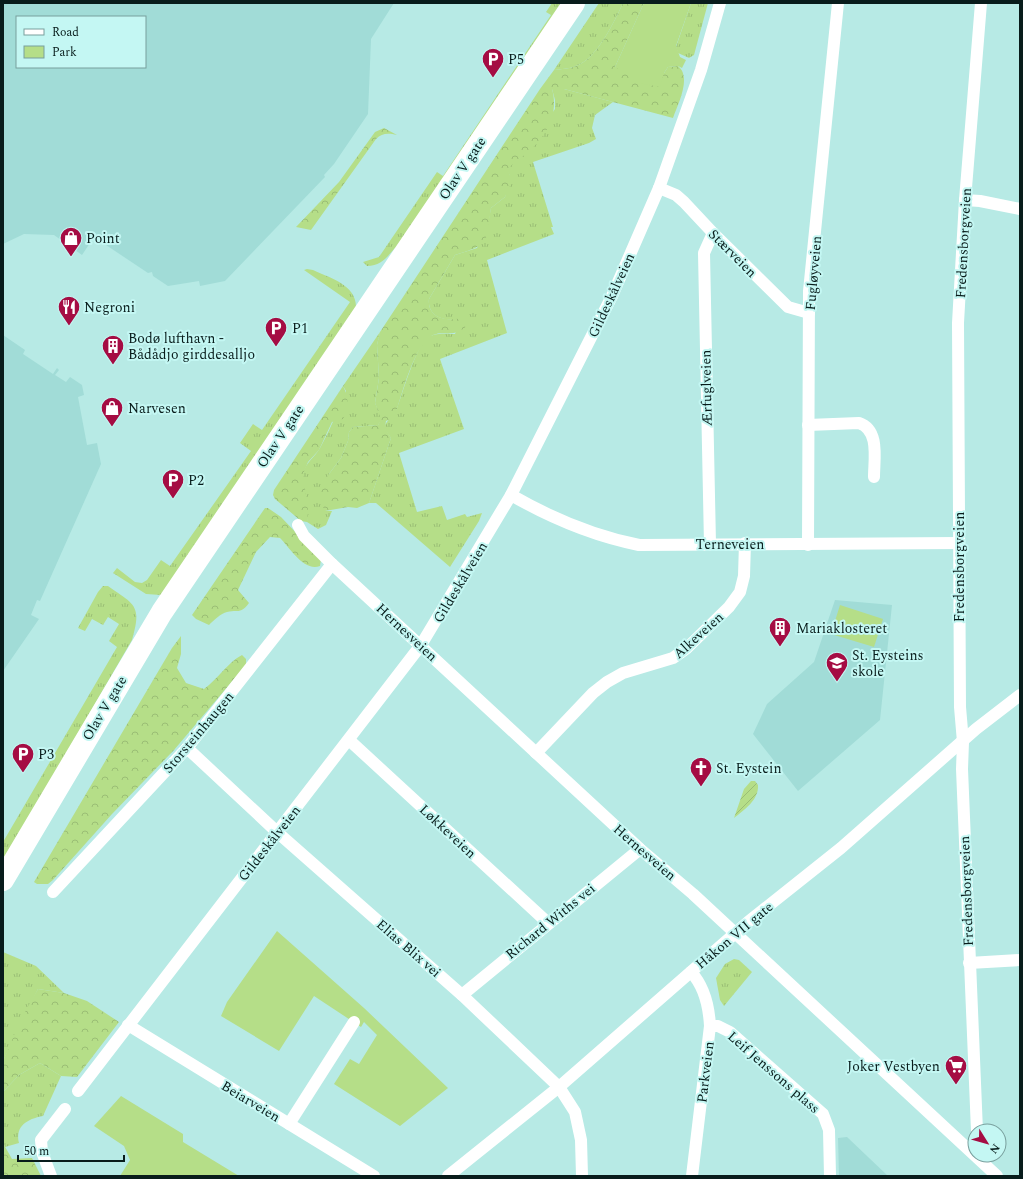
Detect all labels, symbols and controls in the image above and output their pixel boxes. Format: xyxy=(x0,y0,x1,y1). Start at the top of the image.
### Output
legend xyxy=(16,16,146,68)
text: Road xyxy=(52,23,79,42)
text: Park xyxy=(52,43,77,62)
parking icon: P5 xyxy=(480,46,506,79)
place label: P5 xyxy=(508,49,524,70)
street label: Olav V gate xyxy=(433,132,491,204)
street label: Fredensborgveien xyxy=(950,187,977,299)
street label: Stærveien xyxy=(704,224,762,282)
shop icon: Point xyxy=(58,225,84,258)
place label: Point xyxy=(86,228,120,249)
street label: Fugløyveien xyxy=(800,235,827,311)
street label: Gildeskålveien xyxy=(583,249,640,341)
restaurant icon: Negroni xyxy=(56,294,82,327)
place label: Negroni xyxy=(84,297,135,318)
parking icon: P1 xyxy=(263,315,289,348)
place label: P1 xyxy=(292,318,308,339)
place label: Bodø lufthavn - Bådådjo girddesalljo xyxy=(128,328,255,365)
building icon: Bodø lufthavn - Bådådjo girddesalljo xyxy=(100,333,126,366)
street label: Ærfuglveien xyxy=(695,350,718,426)
shop icon: Narvesen xyxy=(99,395,125,428)
place label: Narvesen xyxy=(128,398,186,419)
street label: Olav V gate xyxy=(251,400,309,472)
parking icon: P2 xyxy=(160,467,186,500)
place label: P2 xyxy=(188,470,204,491)
street label: Fredensborgveien xyxy=(949,512,970,622)
street label: Terneveien xyxy=(696,534,764,555)
street label: Gildeskålveien xyxy=(428,538,493,627)
street label: Hernesveien xyxy=(371,598,442,666)
street label: Alkeveien xyxy=(668,607,728,664)
building icon: Mariaklosteret xyxy=(767,615,793,648)
place label: Mariaklosteret xyxy=(796,618,887,639)
place label: St. Eysteins skole xyxy=(852,645,924,682)
school or university icon: St. Eysteins skole xyxy=(824,650,850,683)
street label: Olav V gate xyxy=(77,672,132,745)
street label: Storsteinhaugen xyxy=(158,687,239,778)
parking icon: P3 xyxy=(10,741,36,774)
place label: P3 xyxy=(38,744,54,765)
church icon: St. Eystein xyxy=(688,755,714,788)
place label: St. Eystein xyxy=(716,758,782,779)
street label: Løkkeveien xyxy=(414,799,481,863)
street label: Gildeskålveien xyxy=(233,801,306,886)
street label: Hernesveien xyxy=(609,819,681,886)
street label: Fredensborgveien xyxy=(954,835,979,947)
street label: Richard Withs vei xyxy=(501,878,600,964)
street label: Håkon VII gate xyxy=(691,896,778,974)
street label: Elias Blix vei xyxy=(372,914,446,983)
street label: Leif Jenssons plass xyxy=(723,1026,825,1119)
street label: Parkveien xyxy=(691,1040,720,1104)
supermarket icon: Joker Vestbyen xyxy=(943,1053,969,1086)
place label: Joker Vestbyen xyxy=(847,1056,940,1077)
street label: Beiarveien xyxy=(217,1076,284,1127)
north arrow xyxy=(967,1123,1007,1163)
scale bar xyxy=(18,1137,124,1163)
text: N xyxy=(985,1140,1004,1157)
text: 50 m xyxy=(24,1142,49,1161)

